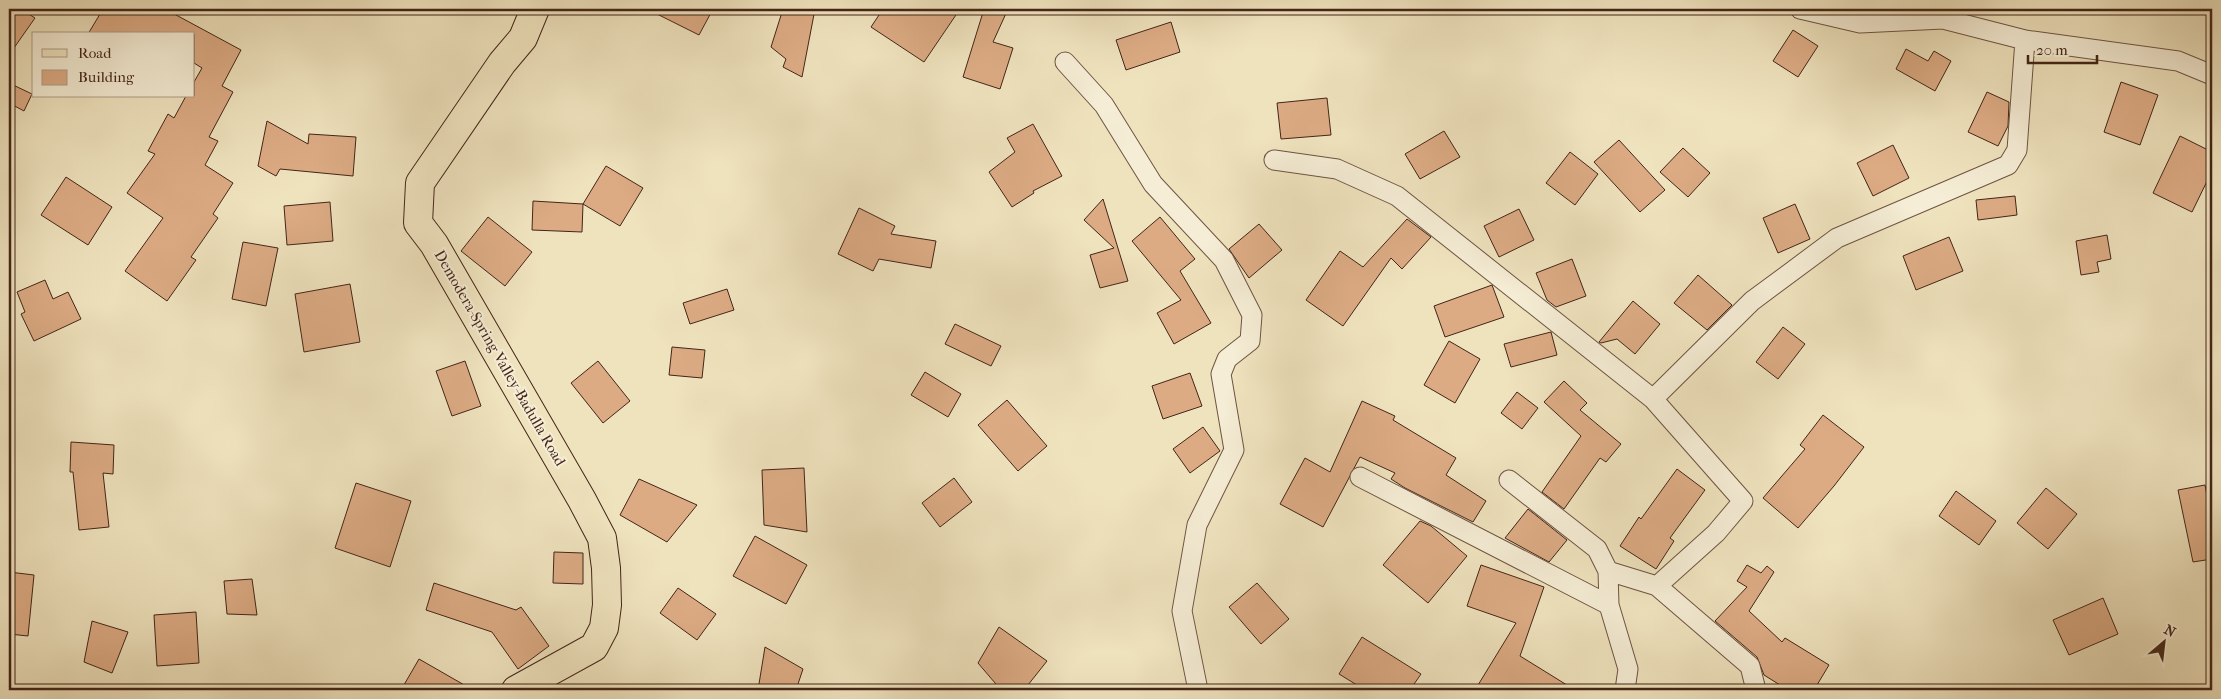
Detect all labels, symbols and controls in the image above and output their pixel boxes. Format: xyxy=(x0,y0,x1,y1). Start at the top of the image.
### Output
legend xyxy=(32,32,195,98)
scale bar xyxy=(2028,32,2097,64)
text: 20 m xyxy=(2036,41,2068,59)
text: Road xyxy=(78,44,112,62)
text: Building xyxy=(78,68,135,86)
street label: Demodera-Spring Valley-Badulla Road xyxy=(431,247,570,470)
north arrow xyxy=(2138,616,2188,666)
text: N xyxy=(2161,621,2179,641)

